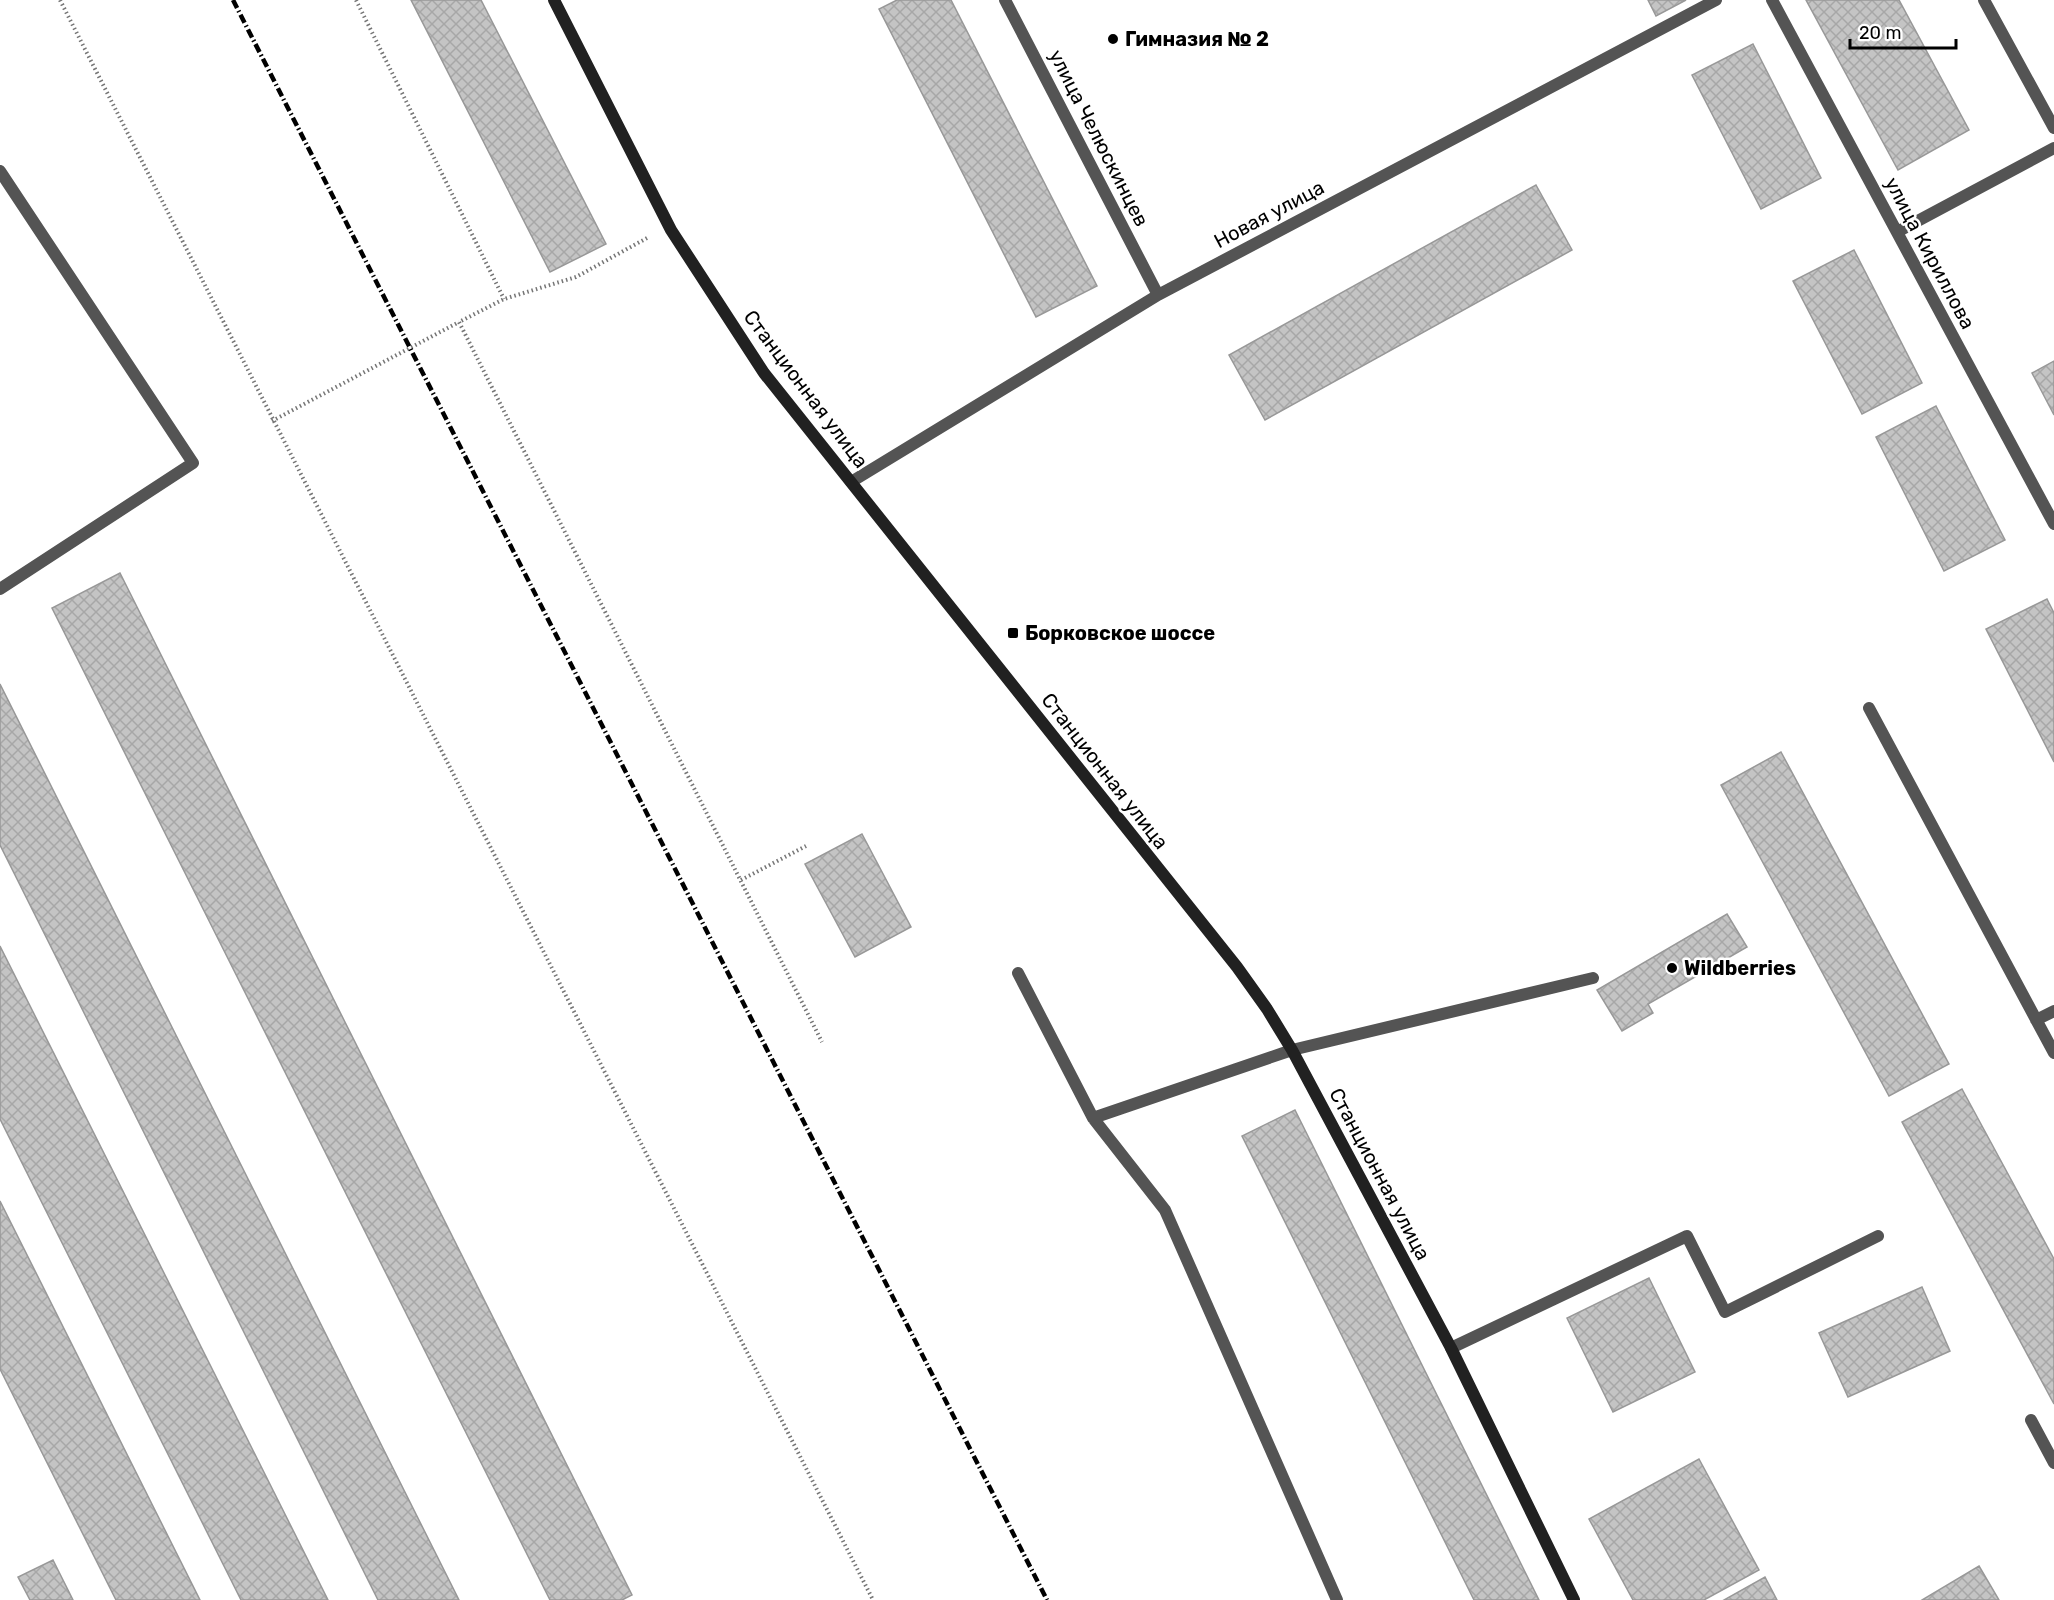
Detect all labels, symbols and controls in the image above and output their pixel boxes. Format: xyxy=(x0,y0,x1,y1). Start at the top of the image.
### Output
scale bar xyxy=(1850,12,1956,50)
text: 20 m xyxy=(1859,22,1901,44)
place label: Гимназия № 2 xyxy=(1125,27,1269,51)
marker: Гимназия № 2 xyxy=(1106,32,1120,46)
street label: улица Челюскинцев xyxy=(1044,46,1154,230)
street label: улица Кириллова xyxy=(1880,173,1980,333)
street label: Новая улица xyxy=(1210,175,1328,253)
street label: Станционная улица xyxy=(739,305,873,473)
place label: Борковское шоссе xyxy=(1025,621,1215,645)
marker: Борковское шоссе xyxy=(1006,626,1020,640)
street label: Станционная улица xyxy=(1037,688,1173,854)
place label: Wildberries xyxy=(1684,956,1796,980)
marker: Wildberries xyxy=(1665,961,1679,975)
street label: Станционная улица xyxy=(1324,1084,1436,1264)

